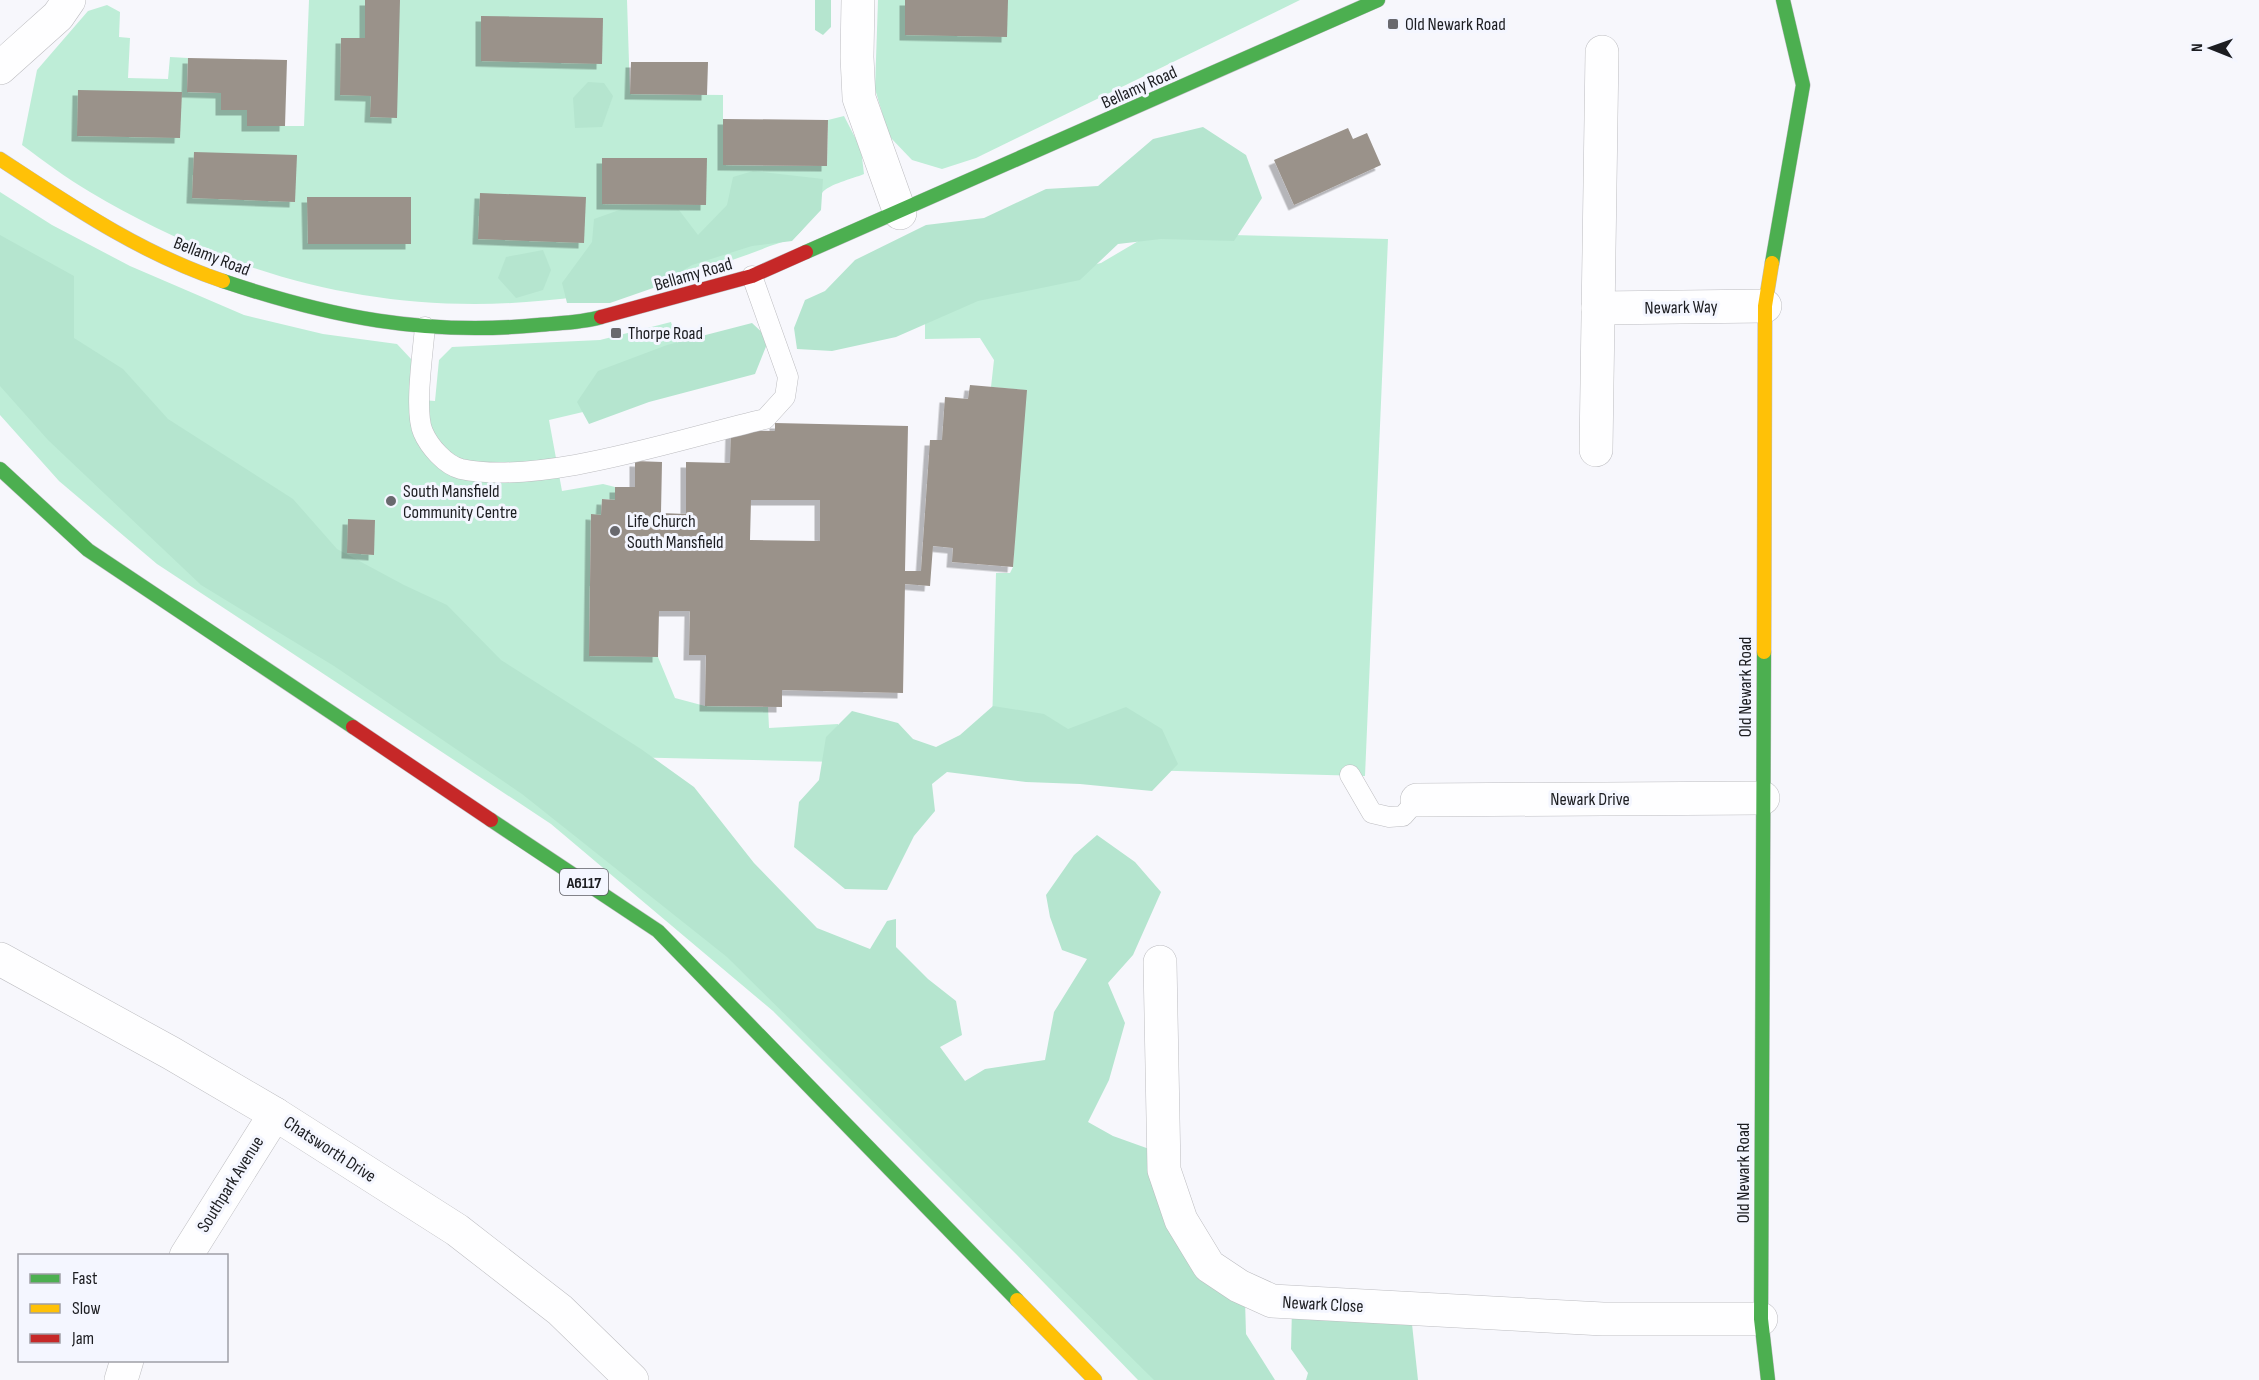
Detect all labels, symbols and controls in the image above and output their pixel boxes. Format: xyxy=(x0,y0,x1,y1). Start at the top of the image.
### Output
place label: Old Newark Road xyxy=(1405,14,1506,35)
marker: Old Newark Road xyxy=(1386,17,1400,31)
north arrow xyxy=(2181,18,2241,78)
text: N xyxy=(2188,43,2207,52)
street label: Bellamy Road xyxy=(1098,62,1180,113)
street label: Bellamy Road xyxy=(171,232,253,281)
street label: Bellamy Road xyxy=(652,253,735,296)
street label: Newark Way xyxy=(1644,296,1718,319)
place label: Thorpe Road xyxy=(628,323,703,344)
marker: Thorpe Road xyxy=(609,326,623,340)
place label: South Mansfield Community Centre xyxy=(403,481,517,523)
marker: South Mansfield Community Centre xyxy=(384,494,398,508)
place label: Life Church South Mansfield xyxy=(627,511,724,553)
marker: Life Church South Mansfield xyxy=(608,524,622,538)
street label: Old Newark Road xyxy=(1735,637,1756,737)
street label: Newark Drive xyxy=(1550,789,1630,810)
road number: A6117 xyxy=(560,869,608,895)
street label: Chatsworth Drive xyxy=(280,1112,380,1187)
street label: Old Newark Road xyxy=(1733,1123,1754,1223)
street label: Southpark Avenue xyxy=(193,1132,268,1236)
legend xyxy=(18,1254,228,1362)
text: Fast xyxy=(72,1268,98,1289)
street label: Newark Close xyxy=(1282,1292,1364,1317)
text: Slow xyxy=(72,1298,101,1319)
text: Jam xyxy=(71,1328,94,1349)

